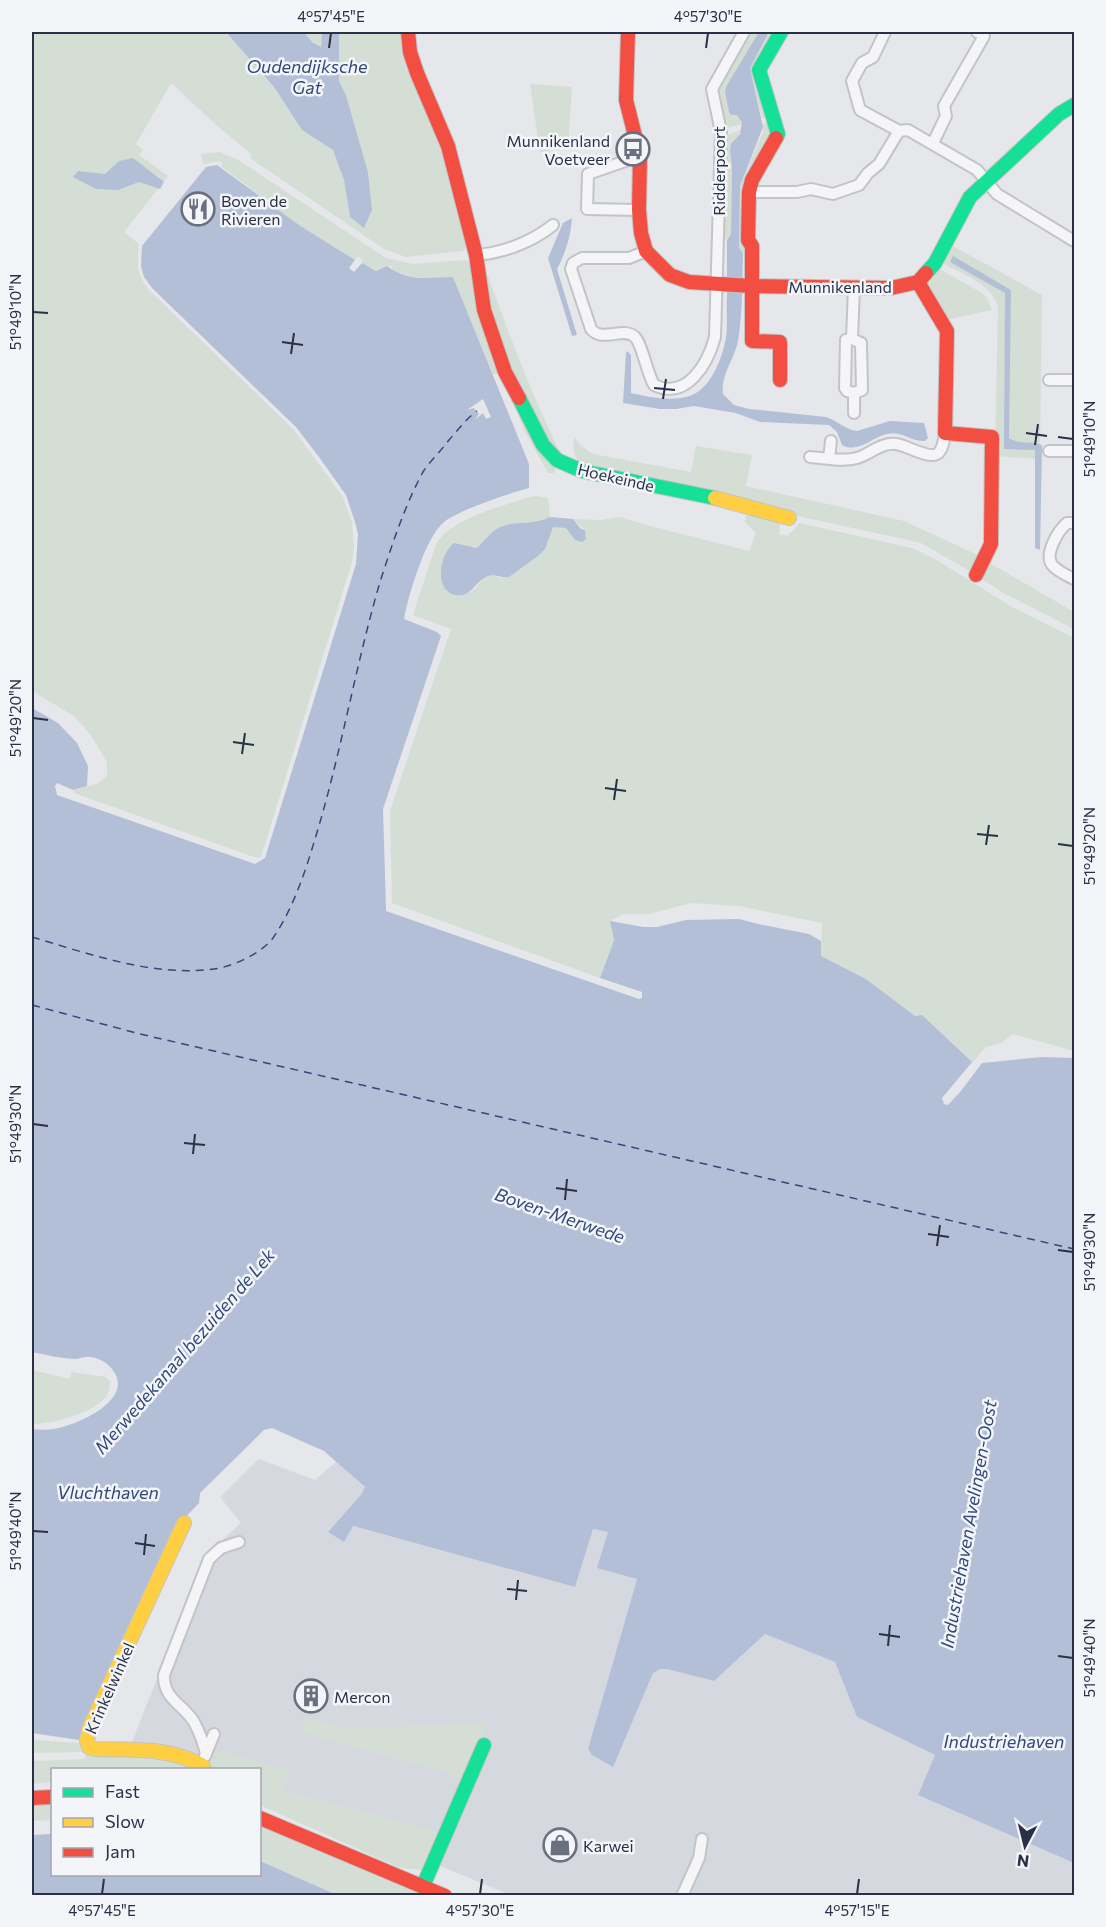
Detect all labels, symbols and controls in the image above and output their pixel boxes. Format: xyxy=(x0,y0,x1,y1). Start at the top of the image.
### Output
text: 4°57'45"E xyxy=(297,7,365,25)
text: 4°57'30"E xyxy=(674,7,742,25)
water label: Oudendijksche Gat xyxy=(246,55,368,98)
street label: Ridderpoort xyxy=(709,126,728,216)
place label: Munnikenland Voetveer xyxy=(507,131,611,168)
bus stop icon: Munnikenland Voetveer xyxy=(615,131,651,167)
restaurant icon: Boven de Rivieren xyxy=(180,191,216,227)
place label: Boven de Rivieren xyxy=(221,191,287,228)
text: 51°49'10"N xyxy=(6,274,24,350)
street label: Munnikenland xyxy=(788,277,892,296)
text: 51°49'10"N xyxy=(1080,401,1098,477)
street label: Hoekeinde xyxy=(576,459,656,495)
text: 51°49'20"N xyxy=(6,679,24,757)
text: 51°49'20"N xyxy=(1080,807,1098,885)
text: 51°49'30"N xyxy=(6,1085,24,1163)
water label: Boven-Merwede xyxy=(492,1183,628,1248)
text: 51°49'30"N xyxy=(1080,1213,1098,1291)
water label: Merwedekanaal bezuiden de Lek xyxy=(89,1243,280,1458)
water label: Industriehaven Avelingen-Oost xyxy=(935,1398,1001,1650)
water label: Vluchthaven xyxy=(57,1481,159,1503)
text: 51°49'40"N xyxy=(6,1491,24,1571)
text: 51°49'40"N xyxy=(1080,1618,1098,1698)
street label: Krinkelwinkel xyxy=(80,1639,138,1737)
building icon: Mercon xyxy=(293,1678,329,1714)
place label: Mercon xyxy=(334,1687,390,1706)
water label: Industriehaven xyxy=(944,1730,1064,1752)
legend xyxy=(51,1768,261,1876)
text: Fast xyxy=(105,1780,140,1802)
text: Slow xyxy=(105,1810,145,1832)
north arrow xyxy=(995,1816,1055,1876)
shop icon: Karwei xyxy=(542,1827,578,1863)
place label: Karwei xyxy=(583,1836,634,1855)
text: Jam xyxy=(105,1840,135,1862)
text: N xyxy=(1016,1851,1030,1872)
text: 4°57'45"E xyxy=(68,1901,136,1919)
text: 4°57'30"E xyxy=(446,1901,514,1919)
text: 4°57'15"E xyxy=(824,1901,890,1919)

